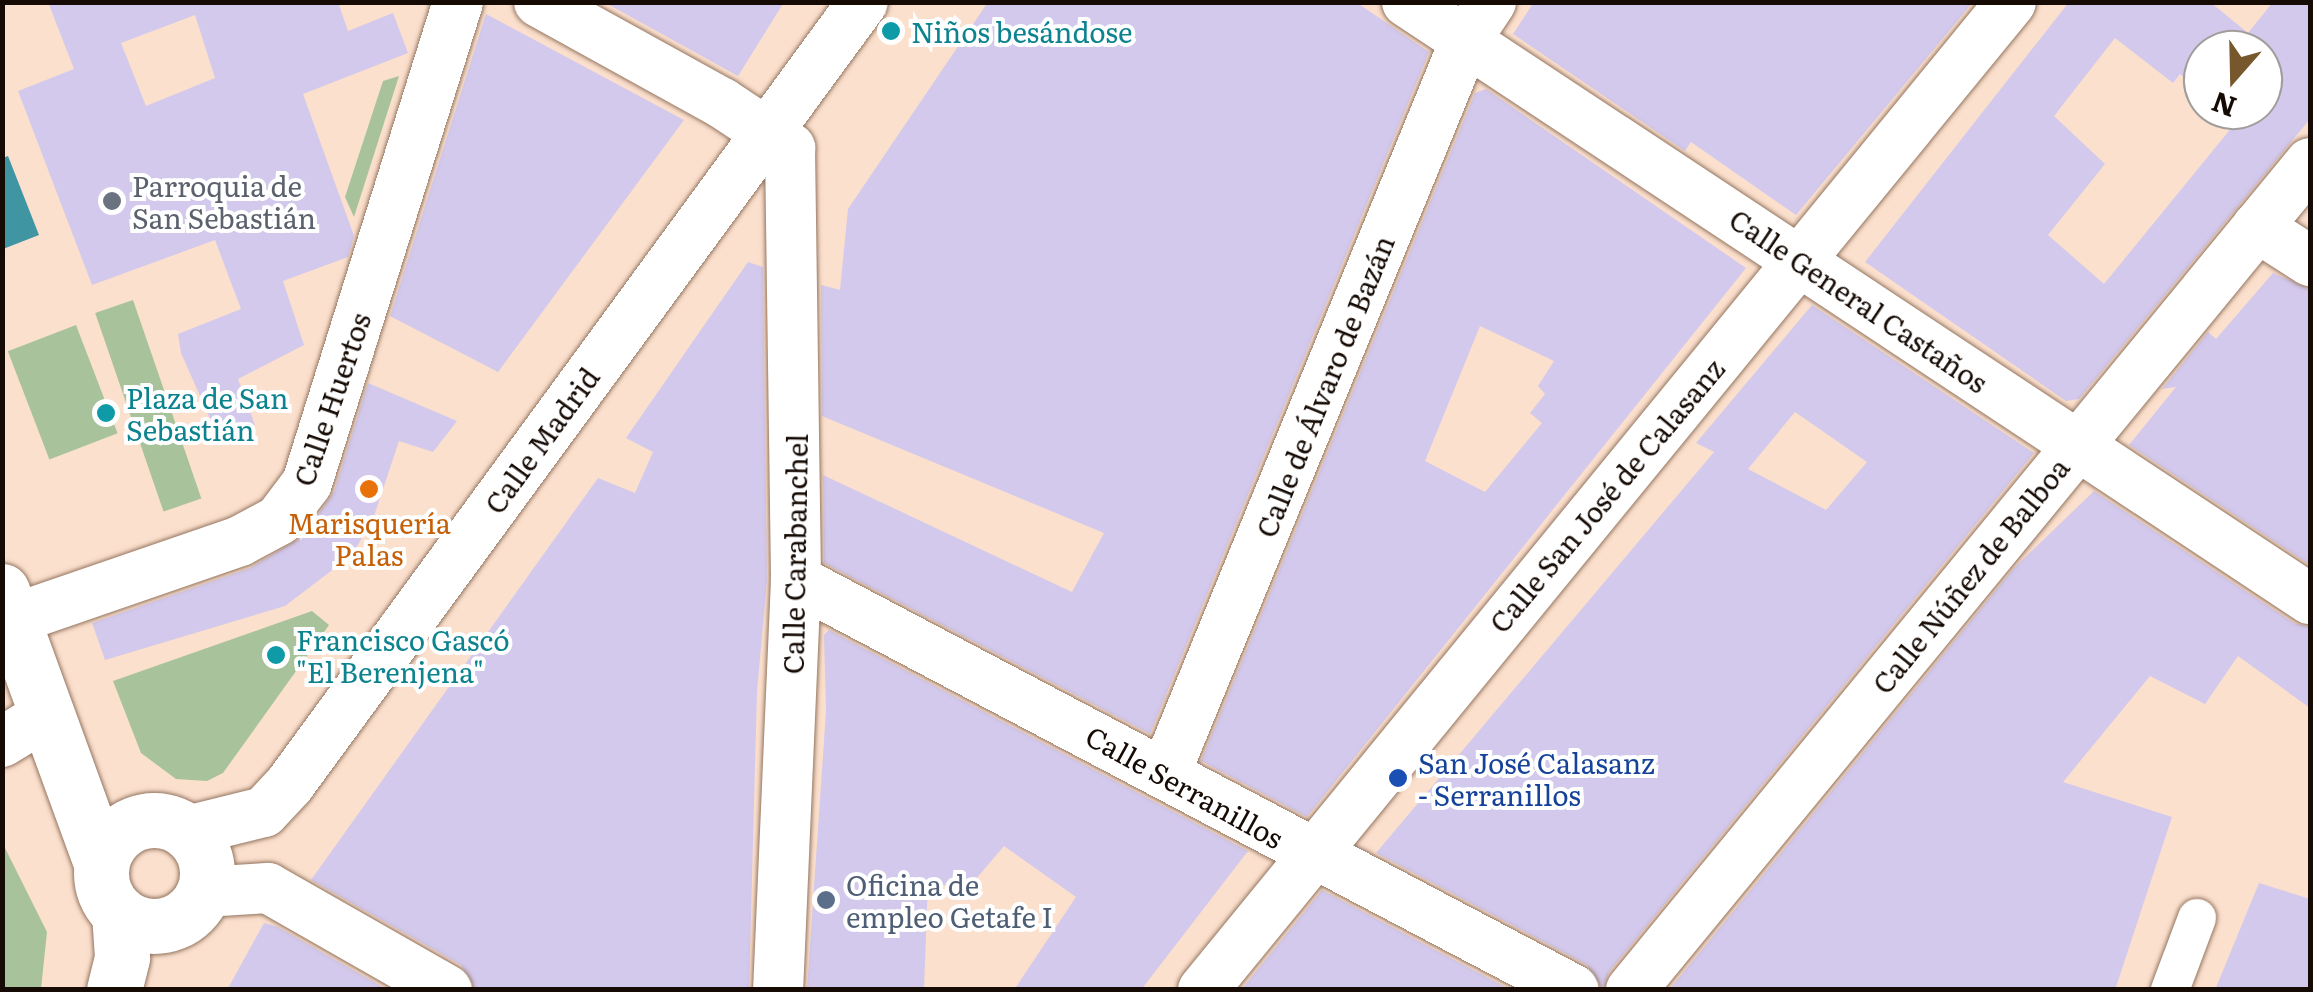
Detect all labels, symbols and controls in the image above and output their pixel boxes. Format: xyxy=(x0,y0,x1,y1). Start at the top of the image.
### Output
place label: Niños besándose xyxy=(911,14,1132,48)
marker: Niños besándose xyxy=(880,20,902,42)
north arrow xyxy=(2183,30,2283,130)
text: N xyxy=(2205,83,2242,130)
place label: Parroquia de San Sebastián xyxy=(132,168,316,234)
marker: Parroquia de San Sebastián xyxy=(101,190,123,212)
street label: Calle General Castaños xyxy=(1724,201,1994,399)
street label: Calle de Álvaro de Bazán xyxy=(1248,230,1400,542)
street label: Calle Huertos xyxy=(286,308,376,490)
street label: Calle San José de Calasanz xyxy=(1482,351,1730,639)
street label: Calle Madrid xyxy=(477,360,605,520)
place label: Plaza de San Sebastián xyxy=(126,380,288,446)
marker: Plaza de San Sebastián xyxy=(95,402,117,424)
street label: Calle Carabanchel xyxy=(775,434,813,674)
street label: Calle Núñez de Balboa xyxy=(1865,450,2075,700)
marker: Marisquería Palas xyxy=(358,478,380,500)
place label: Marisquería Palas xyxy=(287,505,451,571)
place label: Francisco Gascó "El Berenjena" xyxy=(296,622,510,688)
marker: Francisco Gascó "El Berenjena" xyxy=(265,644,287,666)
street label: Calle Serranillos xyxy=(1081,718,1289,854)
place label: San José Calasanz - Serranillos xyxy=(1418,745,1655,811)
marker: San José Calasanz - Serranillos xyxy=(1387,767,1409,789)
place label: Oficina de empleo Getafe I xyxy=(846,867,1053,933)
marker: Oficina de empleo Getafe I xyxy=(815,889,837,911)

